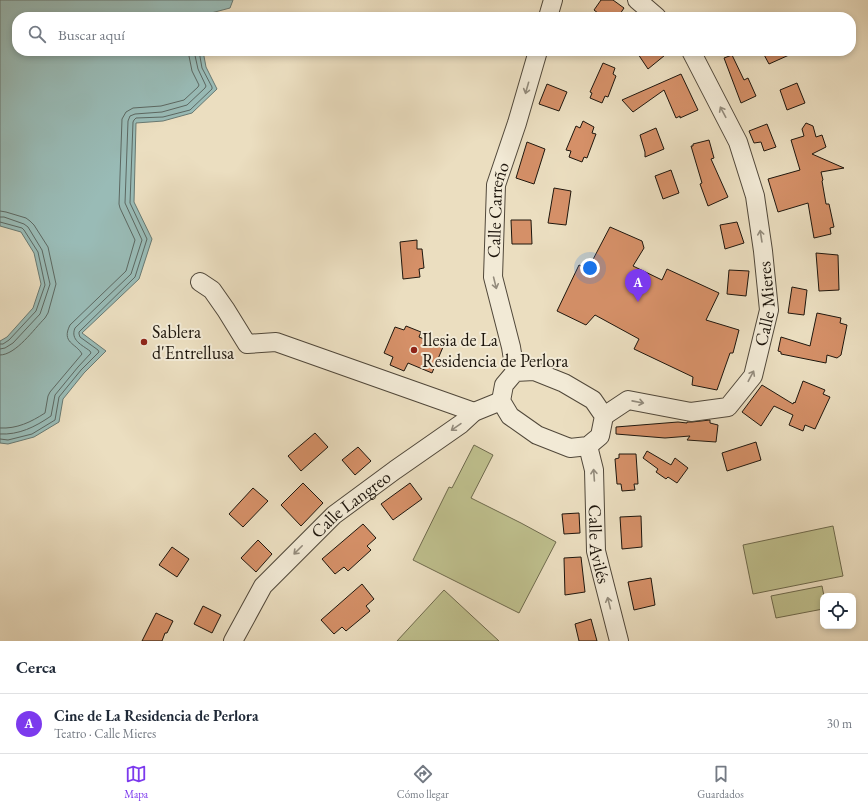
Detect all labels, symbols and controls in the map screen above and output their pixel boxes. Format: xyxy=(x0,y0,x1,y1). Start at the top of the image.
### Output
search box xyxy=(12,12,856,56)
icon: search xyxy=(26,23,48,45)
text: Buscar aquí xyxy=(58,25,125,44)
one-way arrow xyxy=(523,82,530,95)
one-way arrow xyxy=(719,106,726,118)
street label: Calle Carreño xyxy=(482,159,514,258)
one-way arrow xyxy=(757,229,765,242)
your location xyxy=(580,258,600,278)
street label: Calle Mieres xyxy=(749,260,780,349)
pin: A xyxy=(625,269,651,302)
one-way arrow xyxy=(492,276,499,289)
place label: Sablera d'Entrellusa xyxy=(152,320,235,364)
place label: Ilesia de La Residencia de Perlora xyxy=(422,328,569,372)
marker: Sablera d'Entrellusa xyxy=(139,337,149,347)
marker: Ilesia de La Residencia de Perlora xyxy=(409,345,419,355)
one-way arrow xyxy=(748,371,756,383)
one-way arrow xyxy=(631,398,644,406)
one-way arrow xyxy=(450,423,461,431)
street label: Calle Langreo xyxy=(306,465,395,543)
one-way arrow xyxy=(590,469,597,482)
street label: Calle Avilés xyxy=(584,504,616,586)
one-way arrow xyxy=(293,545,303,555)
map controls xyxy=(820,593,856,629)
button: locate xyxy=(820,593,856,629)
one-way arrow xyxy=(605,597,613,610)
text: Cerca xyxy=(16,656,56,678)
text: Cine de La Residencia de Perlora xyxy=(54,706,258,725)
text: A xyxy=(24,715,34,732)
text: 30 m xyxy=(827,715,852,732)
text: Teatro · Calle Mieres xyxy=(54,725,156,742)
tab: Mapa xyxy=(124,763,148,801)
tab: Cómo llegar xyxy=(397,763,449,801)
tab: Guardados xyxy=(697,763,744,801)

